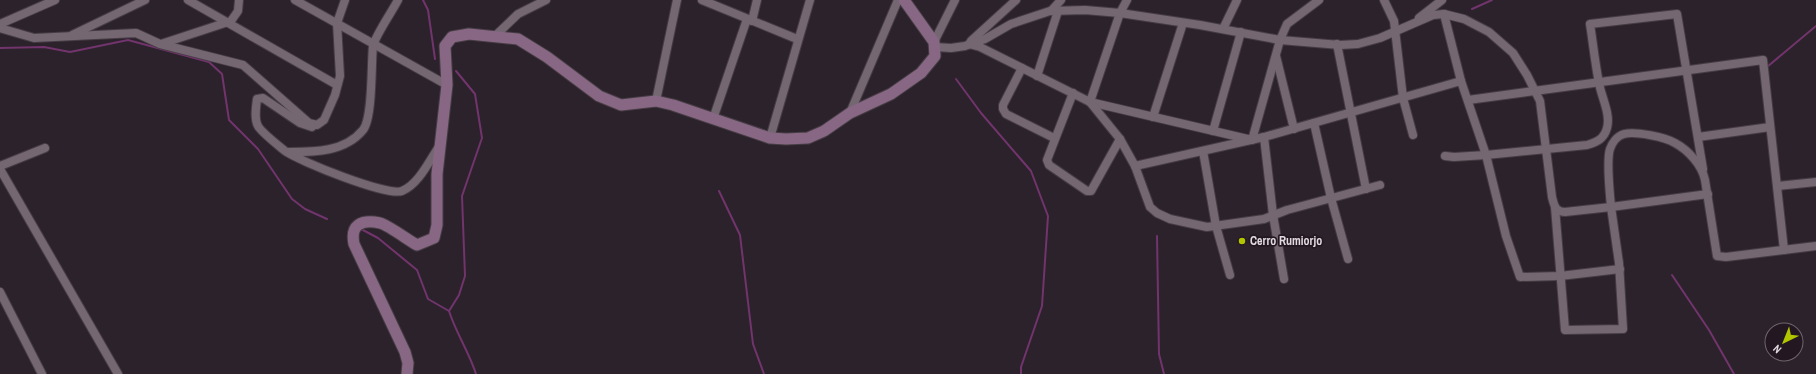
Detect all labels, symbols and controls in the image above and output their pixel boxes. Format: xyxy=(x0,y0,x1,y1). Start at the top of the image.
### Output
place label: Cerro Rumiorjo xyxy=(1250,233,1322,249)
marker: Cerro Rumiorjo xyxy=(1237,236,1247,246)
north arrow xyxy=(1764,322,1804,362)
text: N xyxy=(1770,342,1784,357)

